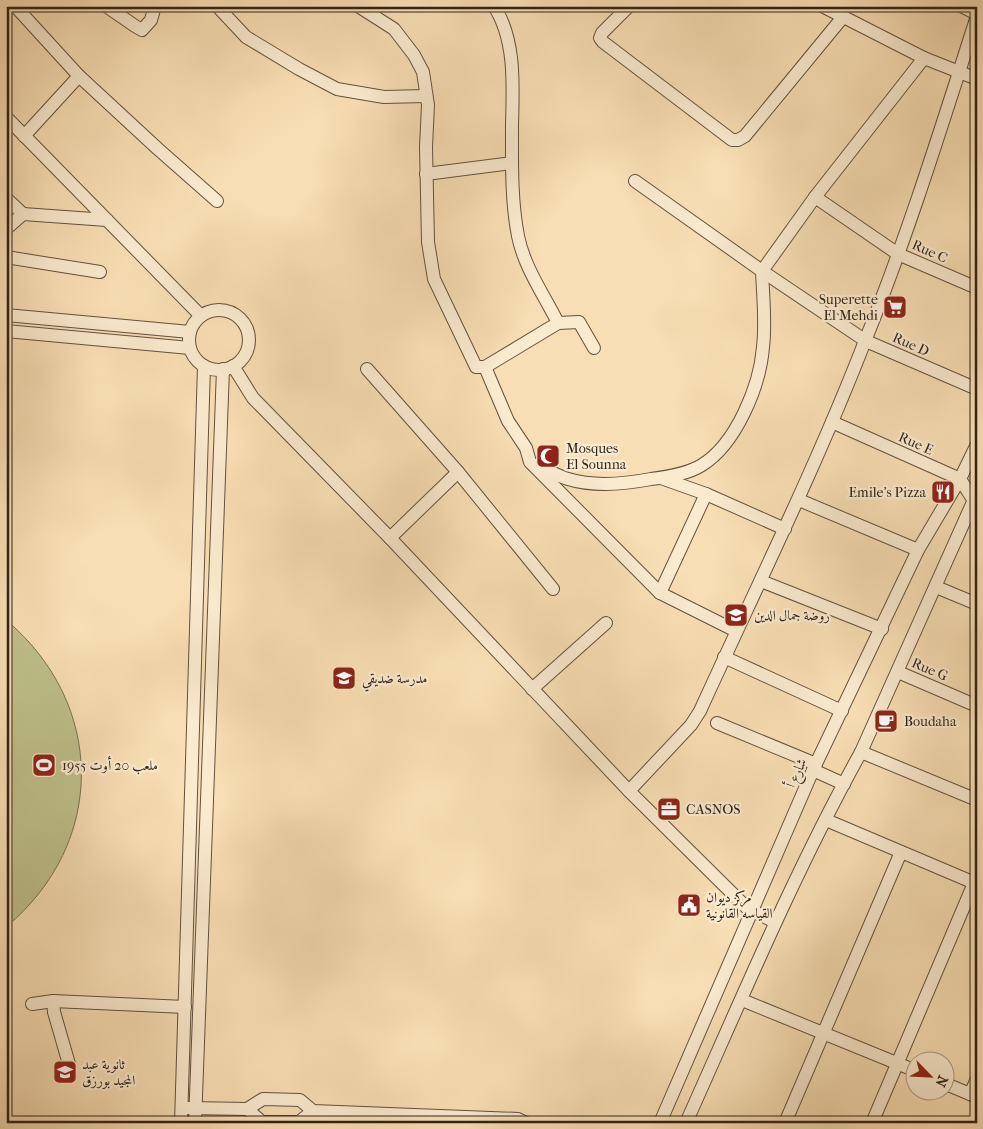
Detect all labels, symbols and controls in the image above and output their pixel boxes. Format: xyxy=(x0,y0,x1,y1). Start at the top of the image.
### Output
street label: Rue C xyxy=(909,236,950,267)
place label: Superette El Mehdi xyxy=(819,291,878,324)
supermarket icon: Superette El Mehdi xyxy=(882,294,908,320)
street label: Rue D xyxy=(890,329,932,360)
street label: Rue E xyxy=(896,428,936,459)
place label: Mosques El Sounna xyxy=(566,440,627,473)
mosque icon: Mosques El Sounna xyxy=(535,443,561,469)
restaurant icon: Emile's Pizza xyxy=(930,479,956,505)
place label: Emile's Pizza xyxy=(848,484,927,501)
school or university icon: روضة جمال الدين xyxy=(723,602,749,628)
place label: روضة جمال الدين xyxy=(754,607,830,624)
street label: Rue G xyxy=(909,654,951,685)
school or university icon: مدرسة ضديقي xyxy=(331,665,357,691)
place label: مدرسة ضديقي xyxy=(362,670,428,692)
cafe icon: Boudaha xyxy=(873,708,899,734)
place label: Boudaha xyxy=(904,713,957,730)
sports icon: ملعب 20 أوت 1955 xyxy=(31,752,57,778)
place label: ملعب 20 أوت 1955 xyxy=(62,755,158,775)
street label: شارع أ xyxy=(781,755,813,792)
office icon: CASNOS xyxy=(656,796,682,822)
place label: CASNOS xyxy=(686,801,741,818)
place label: مركز ديوان القياسه القانونية xyxy=(706,889,773,922)
public building icon: مركز ديوان القياسه القانونية xyxy=(676,892,702,918)
north arrow xyxy=(906,1052,956,1102)
place label: ثانوية عبد المجيد بورزق xyxy=(82,1056,135,1089)
school or university icon: ثانوية عبد المجيد بورزق xyxy=(52,1059,78,1085)
text: N xyxy=(931,1073,951,1090)

